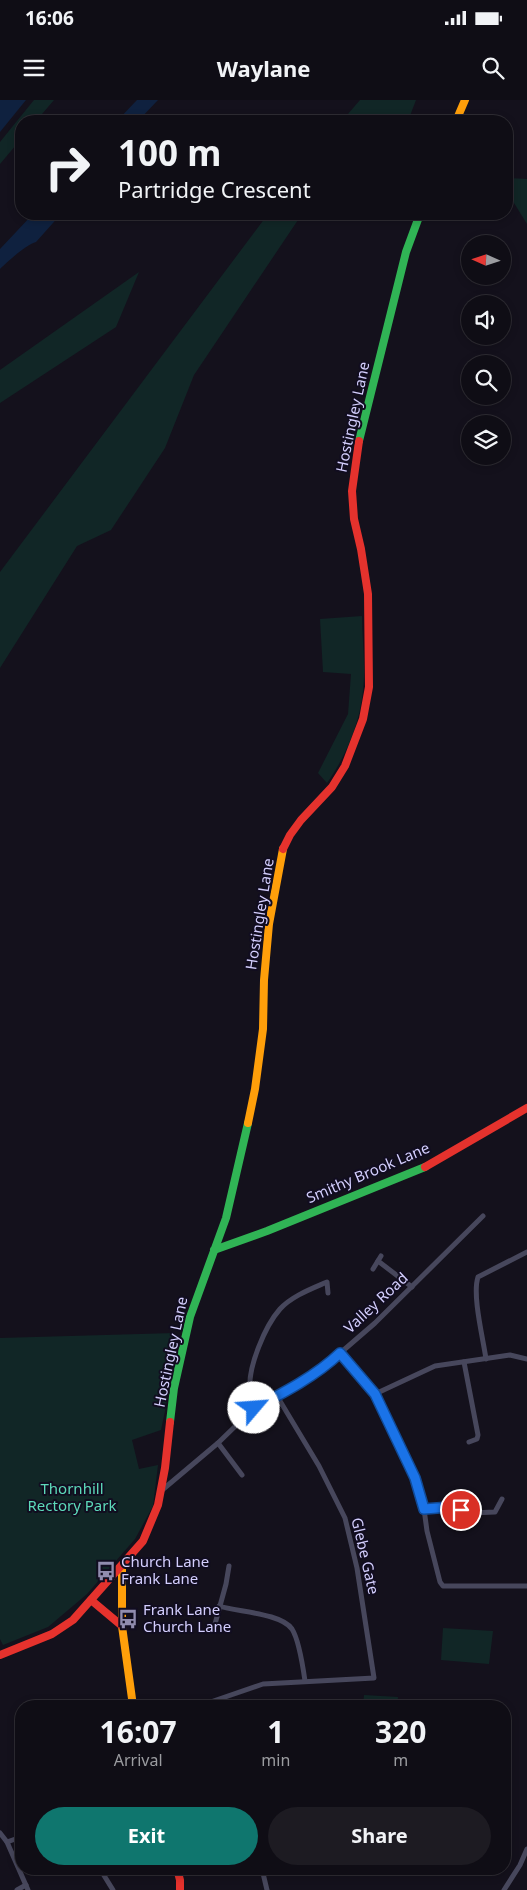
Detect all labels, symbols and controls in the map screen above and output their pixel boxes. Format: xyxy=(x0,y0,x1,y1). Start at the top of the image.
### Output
text: 16:06 xyxy=(25,5,74,31)
text: Waylane xyxy=(217,53,310,83)
icon: menu xyxy=(20,54,48,82)
icon: search xyxy=(479,54,507,82)
text: 100 m xyxy=(118,129,221,176)
icon: right xyxy=(35,135,100,200)
text: Partridge Crescent xyxy=(118,174,311,204)
north arrow xyxy=(461,235,511,285)
map controls xyxy=(461,235,511,465)
button: sound xyxy=(461,295,511,345)
button: search xyxy=(461,355,511,405)
street label: Hostingley Lane xyxy=(331,360,374,474)
button: layers xyxy=(461,415,511,465)
street label: Hostingley Lane xyxy=(240,857,278,971)
street label: Smithy Brook Lane xyxy=(303,1137,432,1207)
street label: Valley Road xyxy=(339,1267,412,1337)
street label: Hostingley Lane xyxy=(149,1295,192,1409)
position arrow xyxy=(227,1381,279,1433)
park label: Thornhill Rectory Park xyxy=(28,1478,116,1515)
pin xyxy=(440,1489,482,1531)
icon: arrive xyxy=(447,1496,475,1524)
street label: Glebe Gate xyxy=(347,1516,384,1596)
place label: Church Lane Frank Lane xyxy=(121,1551,209,1588)
bus stop icon: Church Lane Frank Lane xyxy=(95,1560,117,1582)
place label: Frank Lane Church Lane xyxy=(143,1599,231,1636)
bus stop icon: Frank Lane Church Lane xyxy=(117,1608,139,1630)
text: 16:07 xyxy=(100,1711,177,1752)
text: 1 xyxy=(267,1711,284,1752)
text: 320 xyxy=(375,1711,426,1752)
text: Arrival xyxy=(114,1749,163,1771)
text: min xyxy=(261,1749,290,1771)
text: m xyxy=(393,1749,408,1771)
button: Exit xyxy=(35,1807,258,1865)
button: Share xyxy=(268,1807,491,1865)

